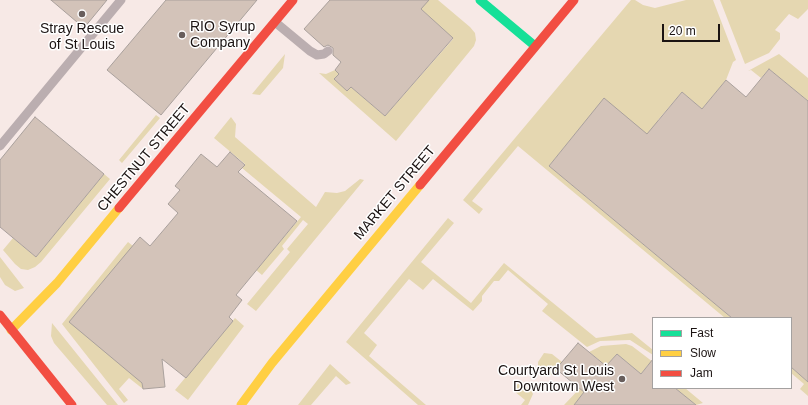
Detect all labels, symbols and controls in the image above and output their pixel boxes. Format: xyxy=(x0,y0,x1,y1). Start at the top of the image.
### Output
marker: Stray Rescue of St Louis xyxy=(77,9,87,19)
scale bar xyxy=(664,16,722,42)
place label: RIO Syrup Company xyxy=(190,19,255,52)
place label: Stray Rescue of St Louis xyxy=(40,21,124,54)
text: 20 m xyxy=(669,24,696,38)
marker: RIO Syrup Company xyxy=(177,30,187,40)
street label: CHESTNUT STREET xyxy=(94,101,194,215)
street label: MARKET STREET xyxy=(351,143,439,243)
legend xyxy=(652,317,792,389)
text: Fast xyxy=(690,326,713,340)
text: Slow xyxy=(690,346,716,360)
place label: Courtyard St Louis Downtown West xyxy=(498,363,614,396)
text: Jam xyxy=(690,366,713,380)
marker: Courtyard St Louis Downtown West xyxy=(617,374,627,384)

